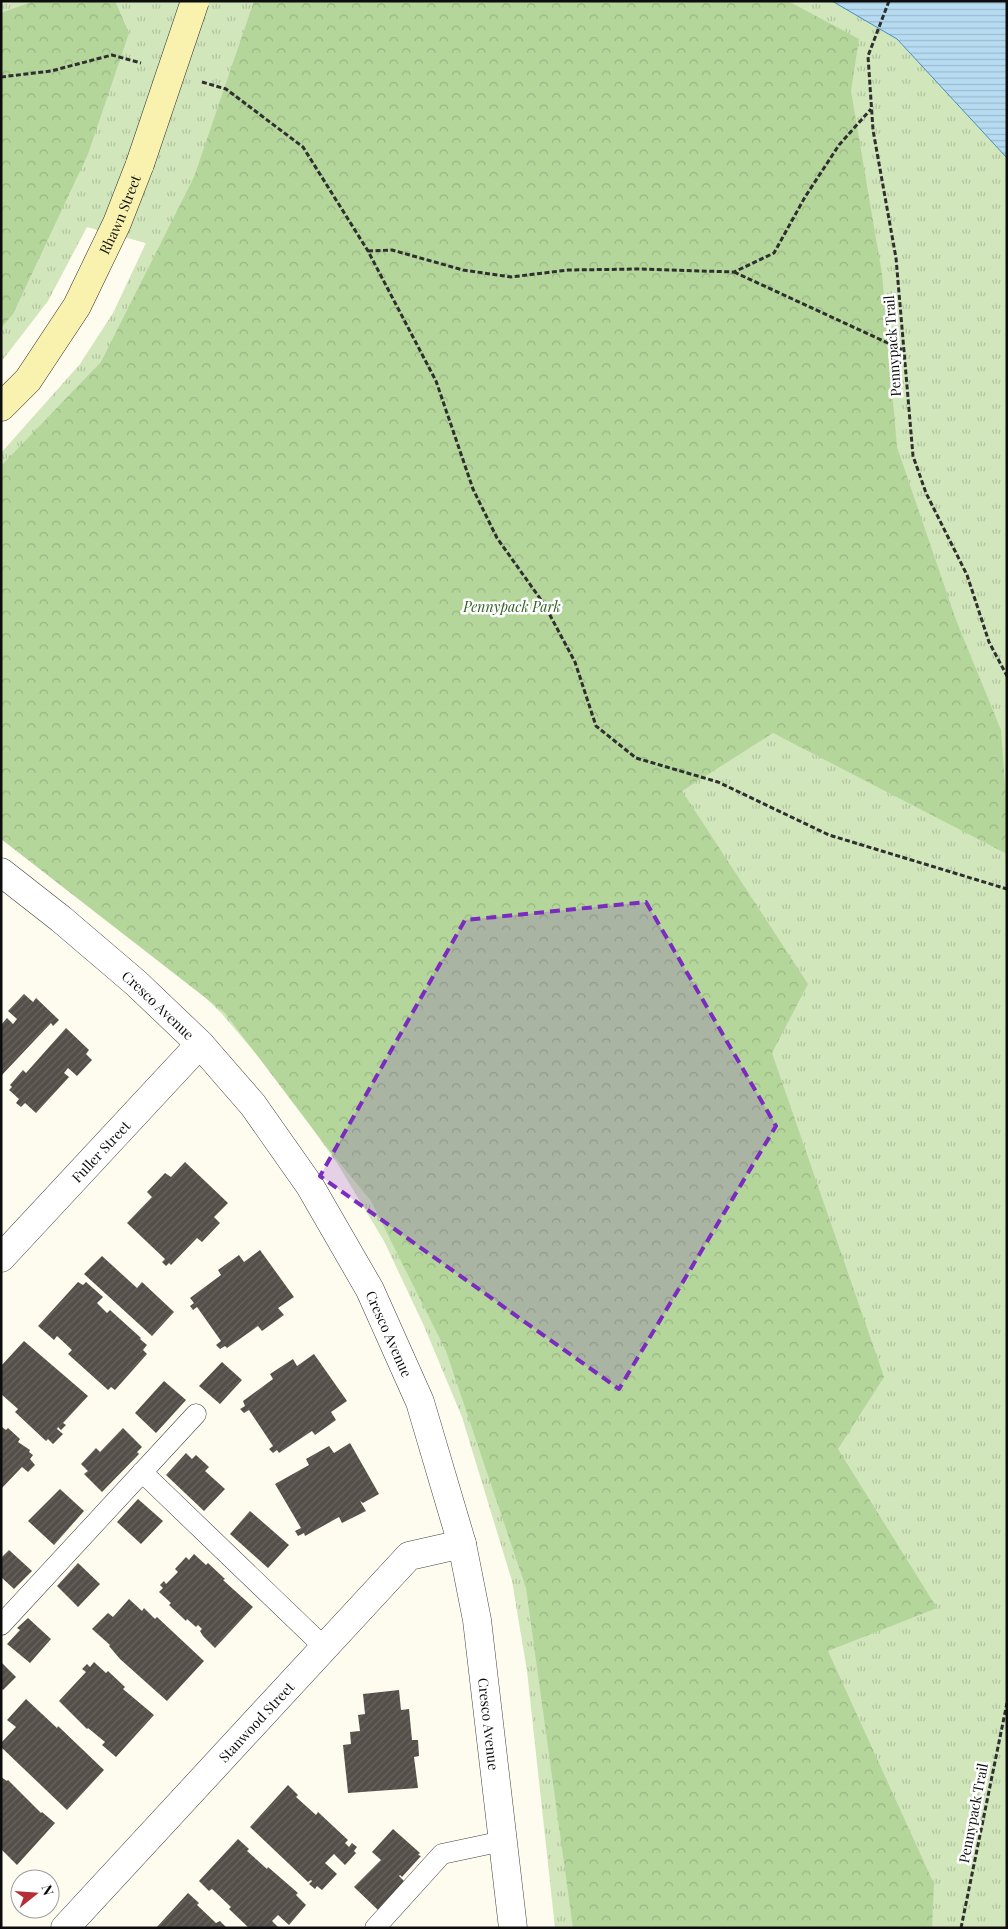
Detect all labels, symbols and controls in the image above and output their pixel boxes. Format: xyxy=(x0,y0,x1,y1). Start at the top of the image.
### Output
street label: Rhawn Street xyxy=(94,171,145,257)
street label: Pennypack Trail xyxy=(879,295,905,397)
park label: Pennypack Park xyxy=(462,597,561,616)
street label: Cresco Avenue xyxy=(118,966,199,1043)
street label: Fuller Street xyxy=(67,1115,135,1186)
street label: Cresco Avenue xyxy=(362,1287,417,1380)
street label: Stanwood Street xyxy=(214,1677,298,1766)
street label: Cresco Avenue xyxy=(474,1677,504,1771)
street label: Pennypack Trail xyxy=(954,1761,992,1865)
north arrow xyxy=(10,1869,60,1919)
text: N xyxy=(37,1882,58,1898)

